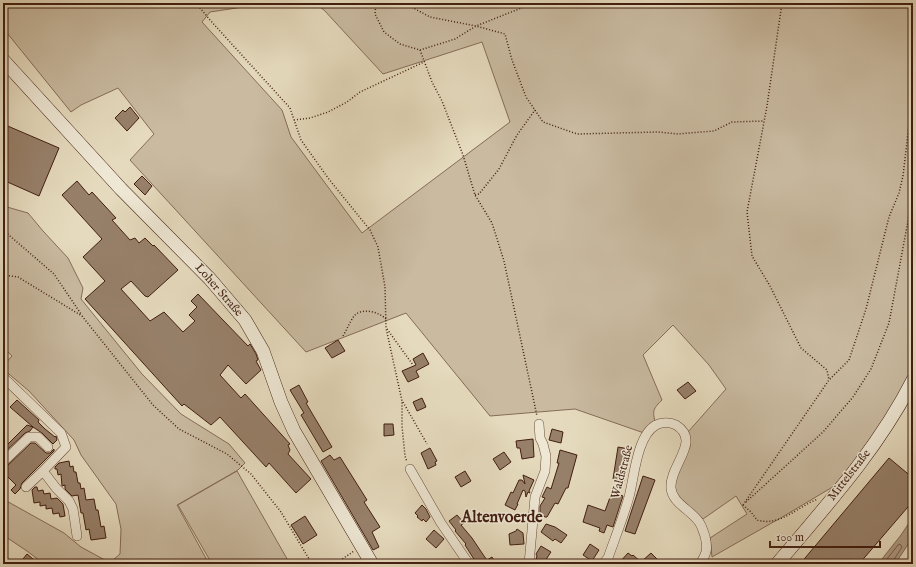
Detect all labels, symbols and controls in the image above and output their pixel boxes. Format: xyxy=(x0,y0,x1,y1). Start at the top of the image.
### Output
street label: Loher Straße xyxy=(192,260,246,320)
street label: Waldstraße xyxy=(608,443,637,501)
street label: Mittelstraße xyxy=(824,446,874,504)
district label: Altenvoerde xyxy=(460,508,543,528)
scale bar xyxy=(770,523,880,549)
text: 100 m xyxy=(776,530,804,545)

